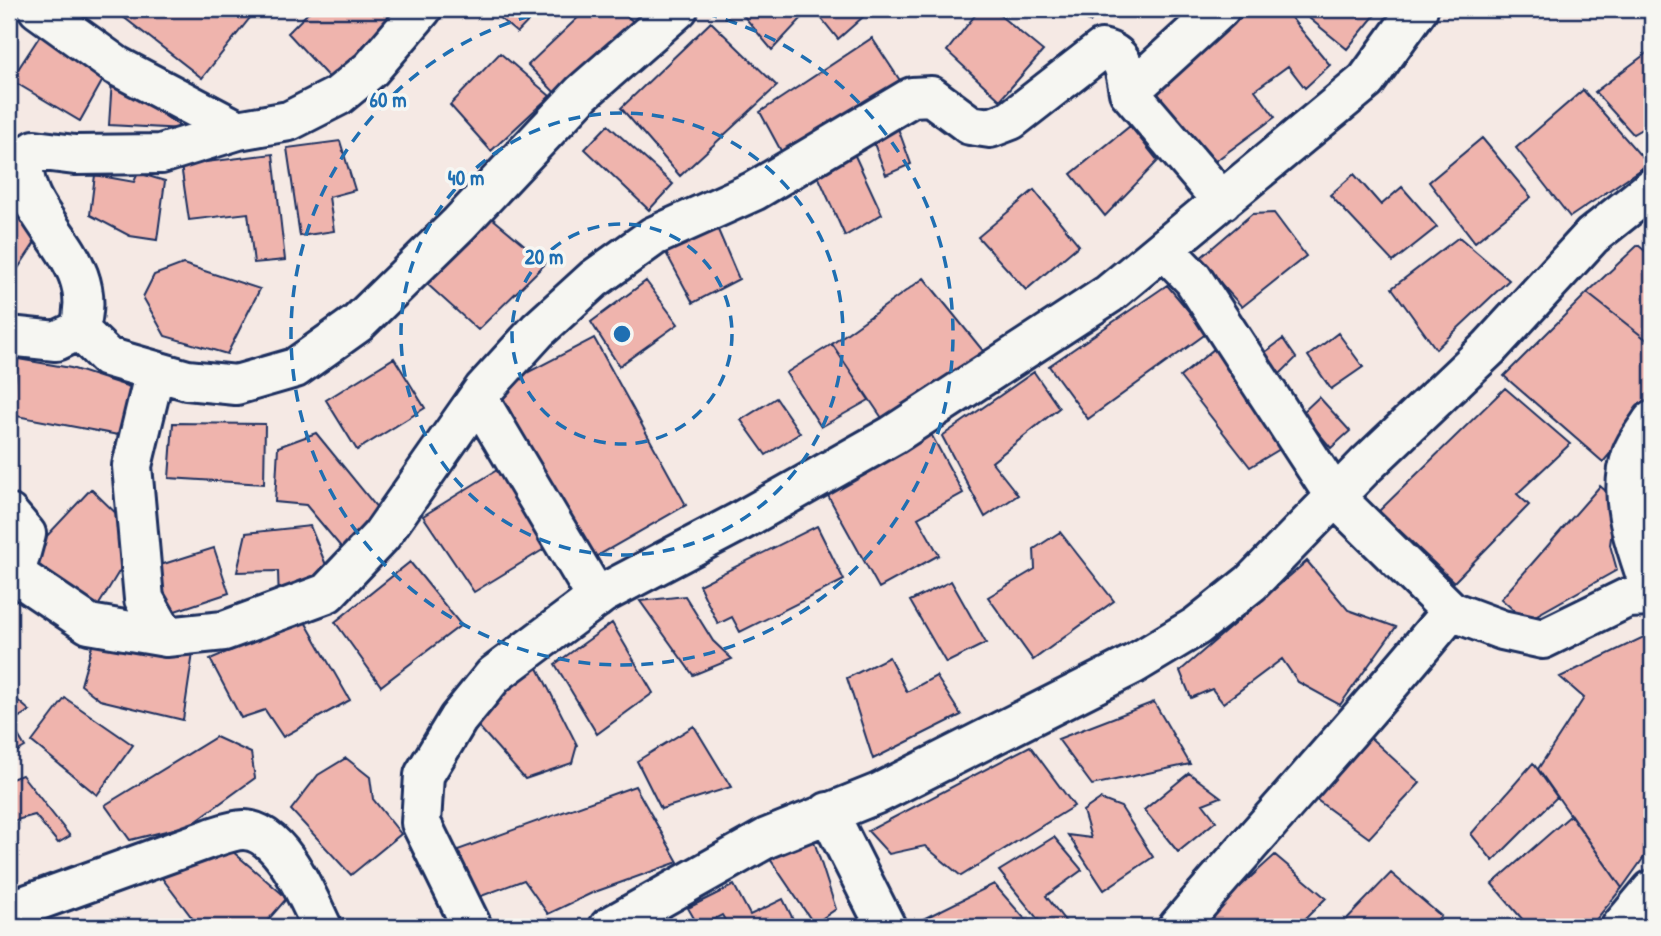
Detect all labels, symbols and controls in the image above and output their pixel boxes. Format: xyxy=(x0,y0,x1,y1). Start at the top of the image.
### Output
text: 60 m xyxy=(370,85,406,114)
text: 40 m xyxy=(448,163,484,192)
text: 20 m xyxy=(525,242,563,271)
centre of rings xyxy=(610,322,634,346)

